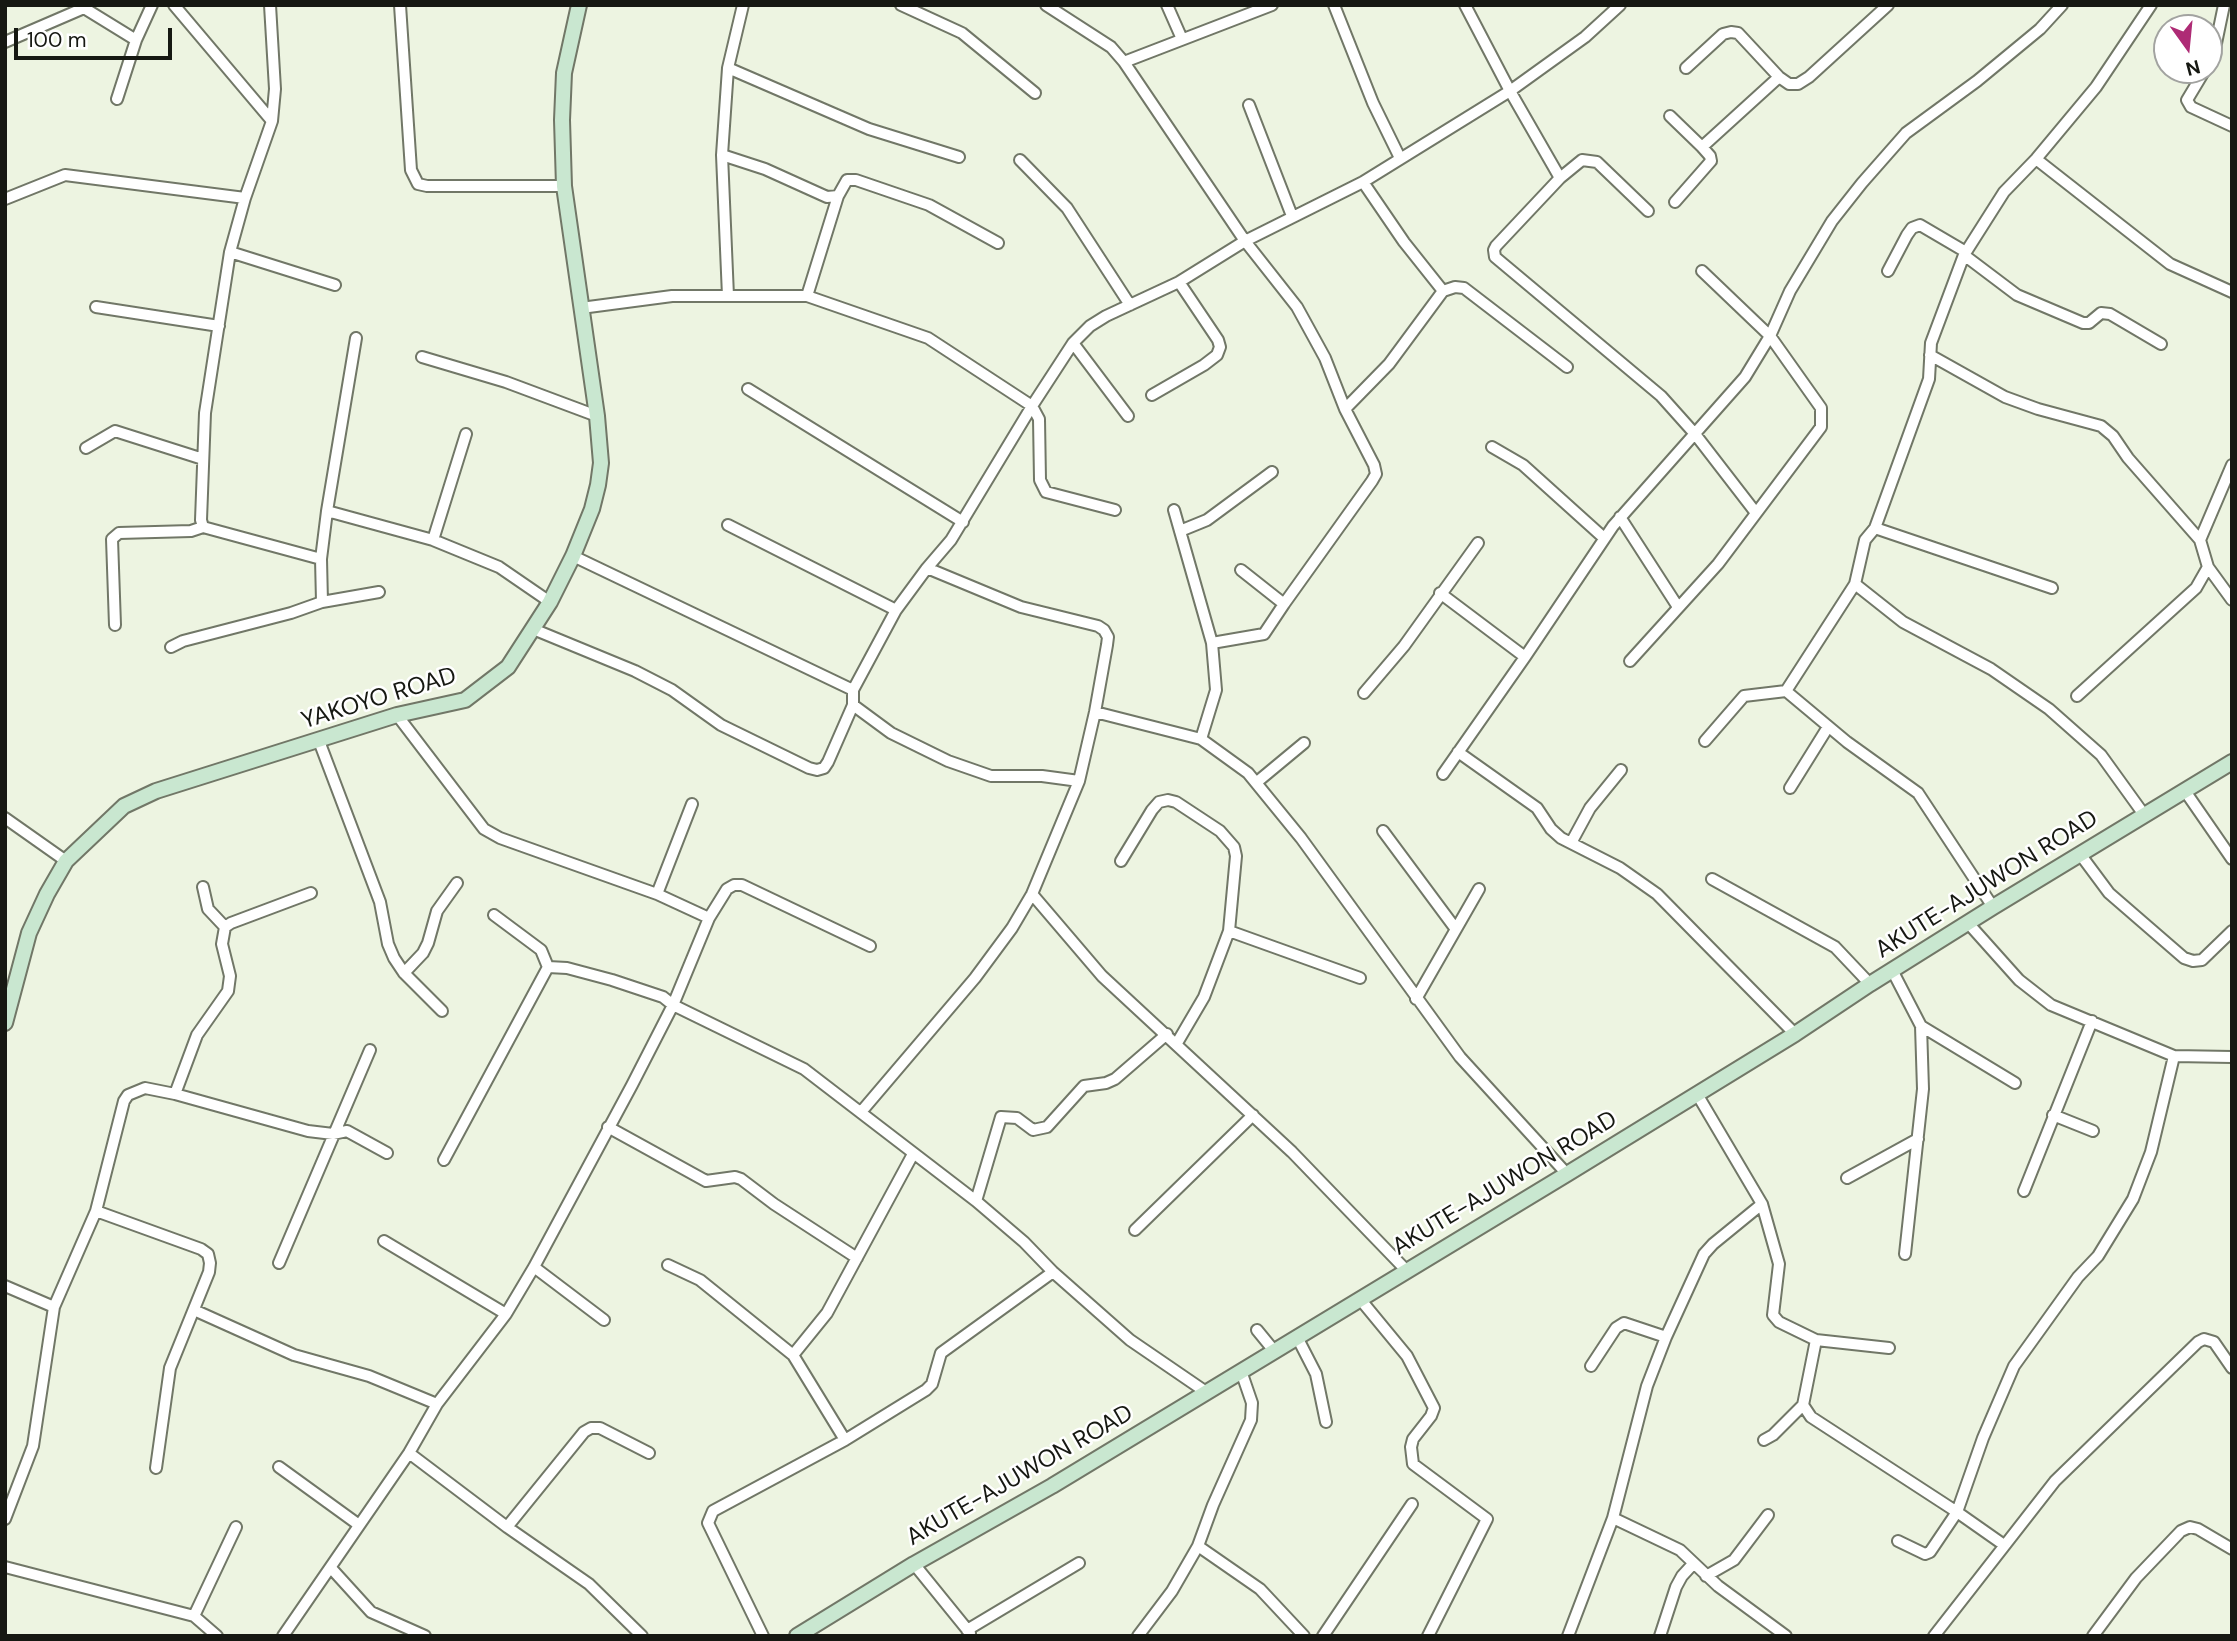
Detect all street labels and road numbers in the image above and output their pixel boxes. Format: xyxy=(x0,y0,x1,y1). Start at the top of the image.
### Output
street label: YAKOYO ROAD xyxy=(298,662,460,736)
street label: AKUTE-AJUWON ROAD xyxy=(1870,805,2104,965)
street label: AKUTE-AJUWON ROAD xyxy=(1387,1106,1623,1262)
street label: AKUTE-AJUWON ROAD xyxy=(902,1399,1138,1553)

